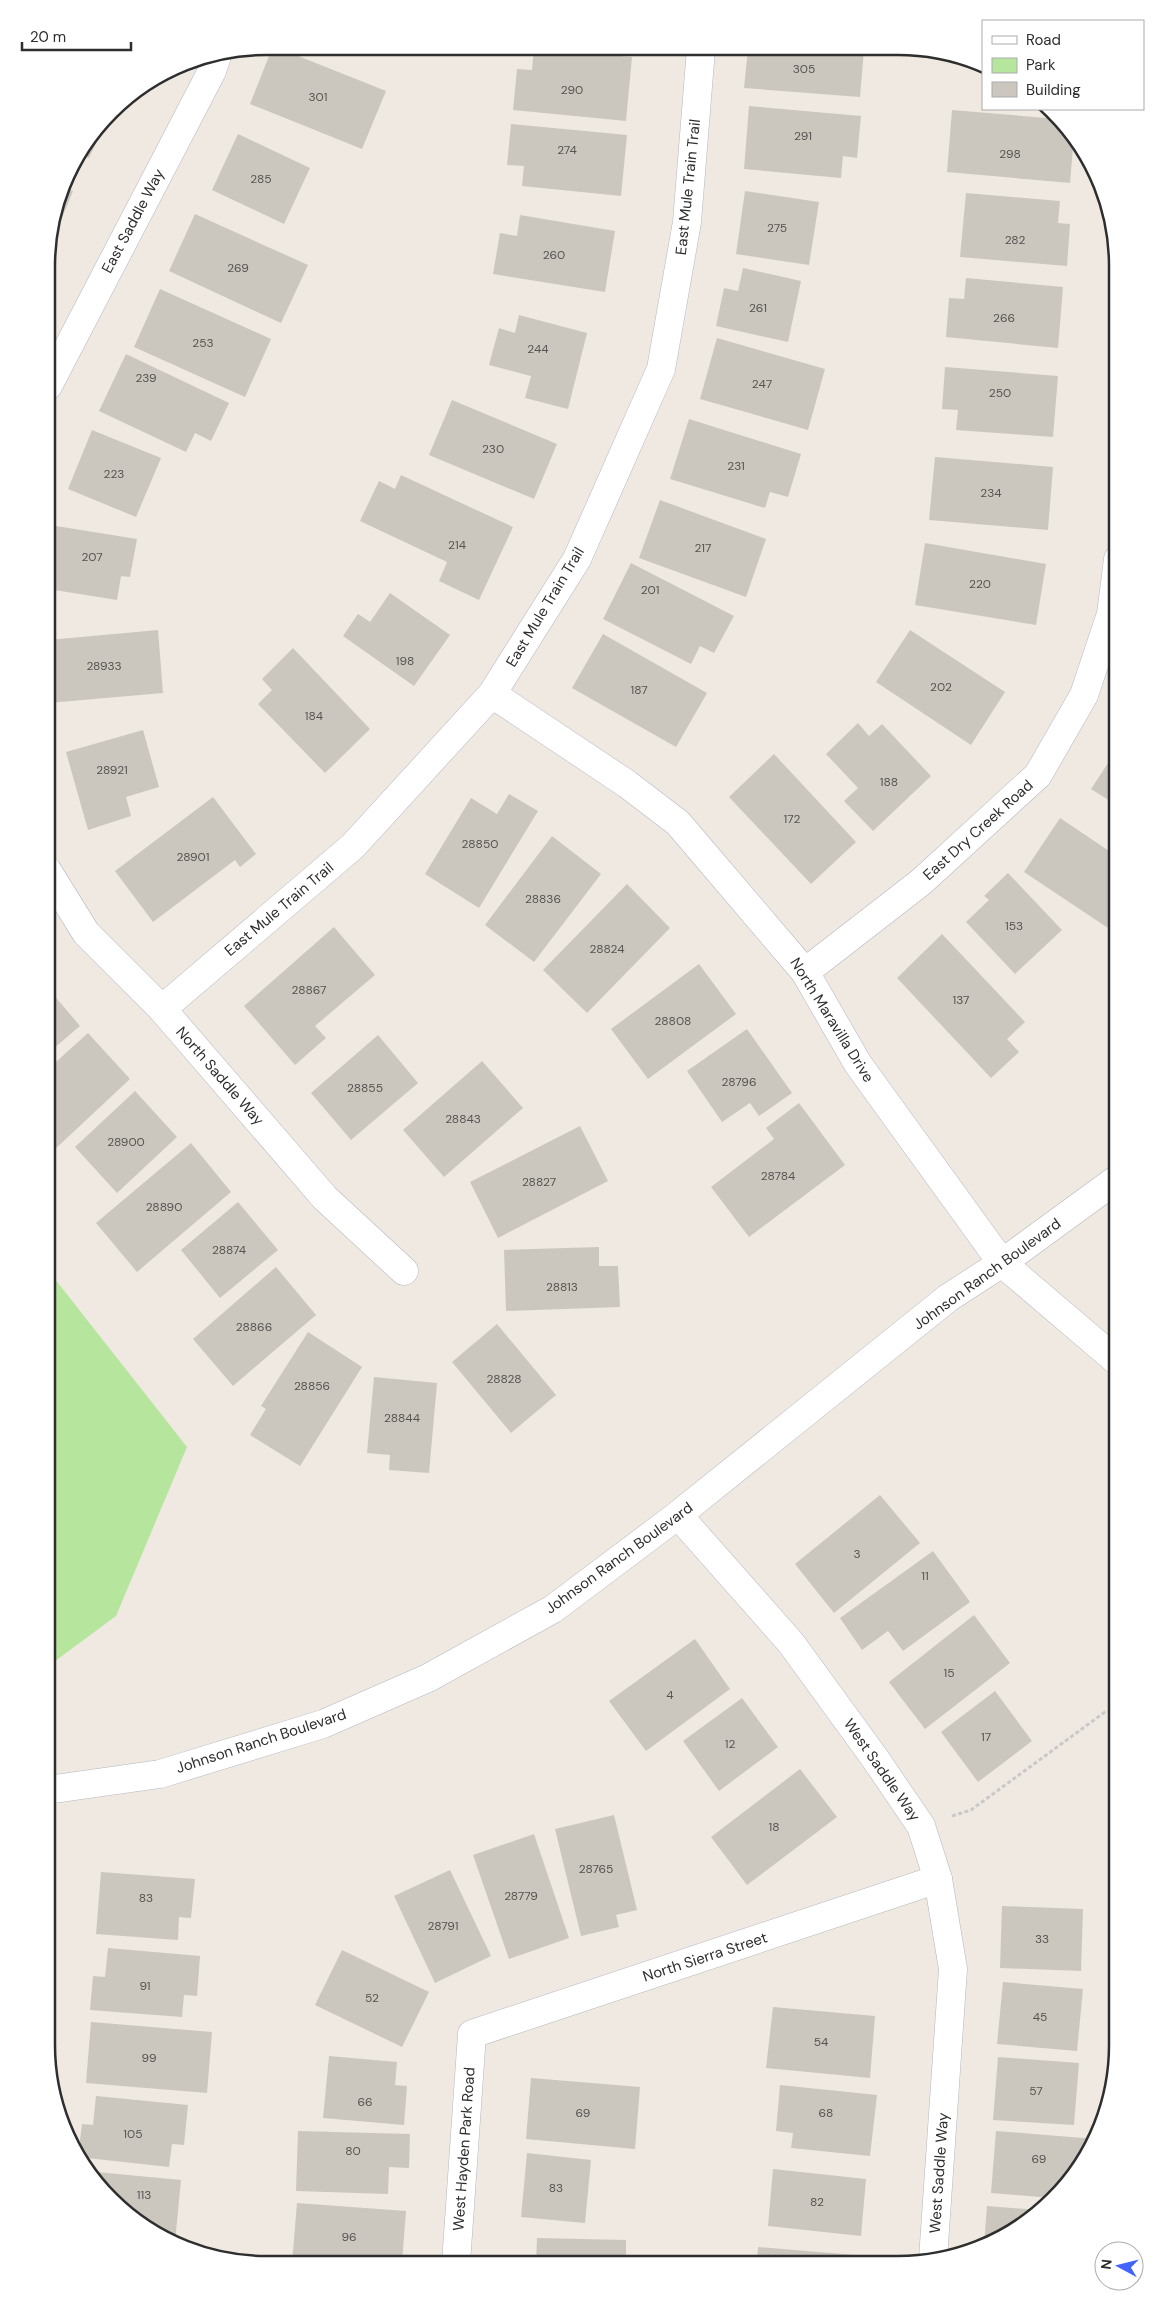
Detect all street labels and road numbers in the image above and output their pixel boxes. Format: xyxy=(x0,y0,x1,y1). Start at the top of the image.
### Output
street label: East Mule Train Trail xyxy=(671,118,705,256)
street label: East Saddle Way xyxy=(97,165,169,277)
street label: East Mule Train Trail xyxy=(501,543,589,671)
street label: East Dry Creek Road xyxy=(919,775,1037,885)
street label: East Mule Train Trail xyxy=(220,857,338,961)
street label: North Maravilla Drive xyxy=(786,954,878,1086)
street label: North Saddle Way xyxy=(171,1022,269,1130)
street label: Johnson Ranch Boulevard xyxy=(909,1214,1065,1334)
street label: Johnson Ranch Boulevard xyxy=(541,1498,697,1618)
street label: Johnson Ranch Boulevard xyxy=(173,1704,349,1778)
street label: West Saddle Way xyxy=(839,1715,925,1826)
street label: North Sierra Street xyxy=(640,1927,770,1987)
street label: West Hayden Park Road xyxy=(448,2066,480,2232)
street label: West Saddle Way xyxy=(925,2111,953,2234)

